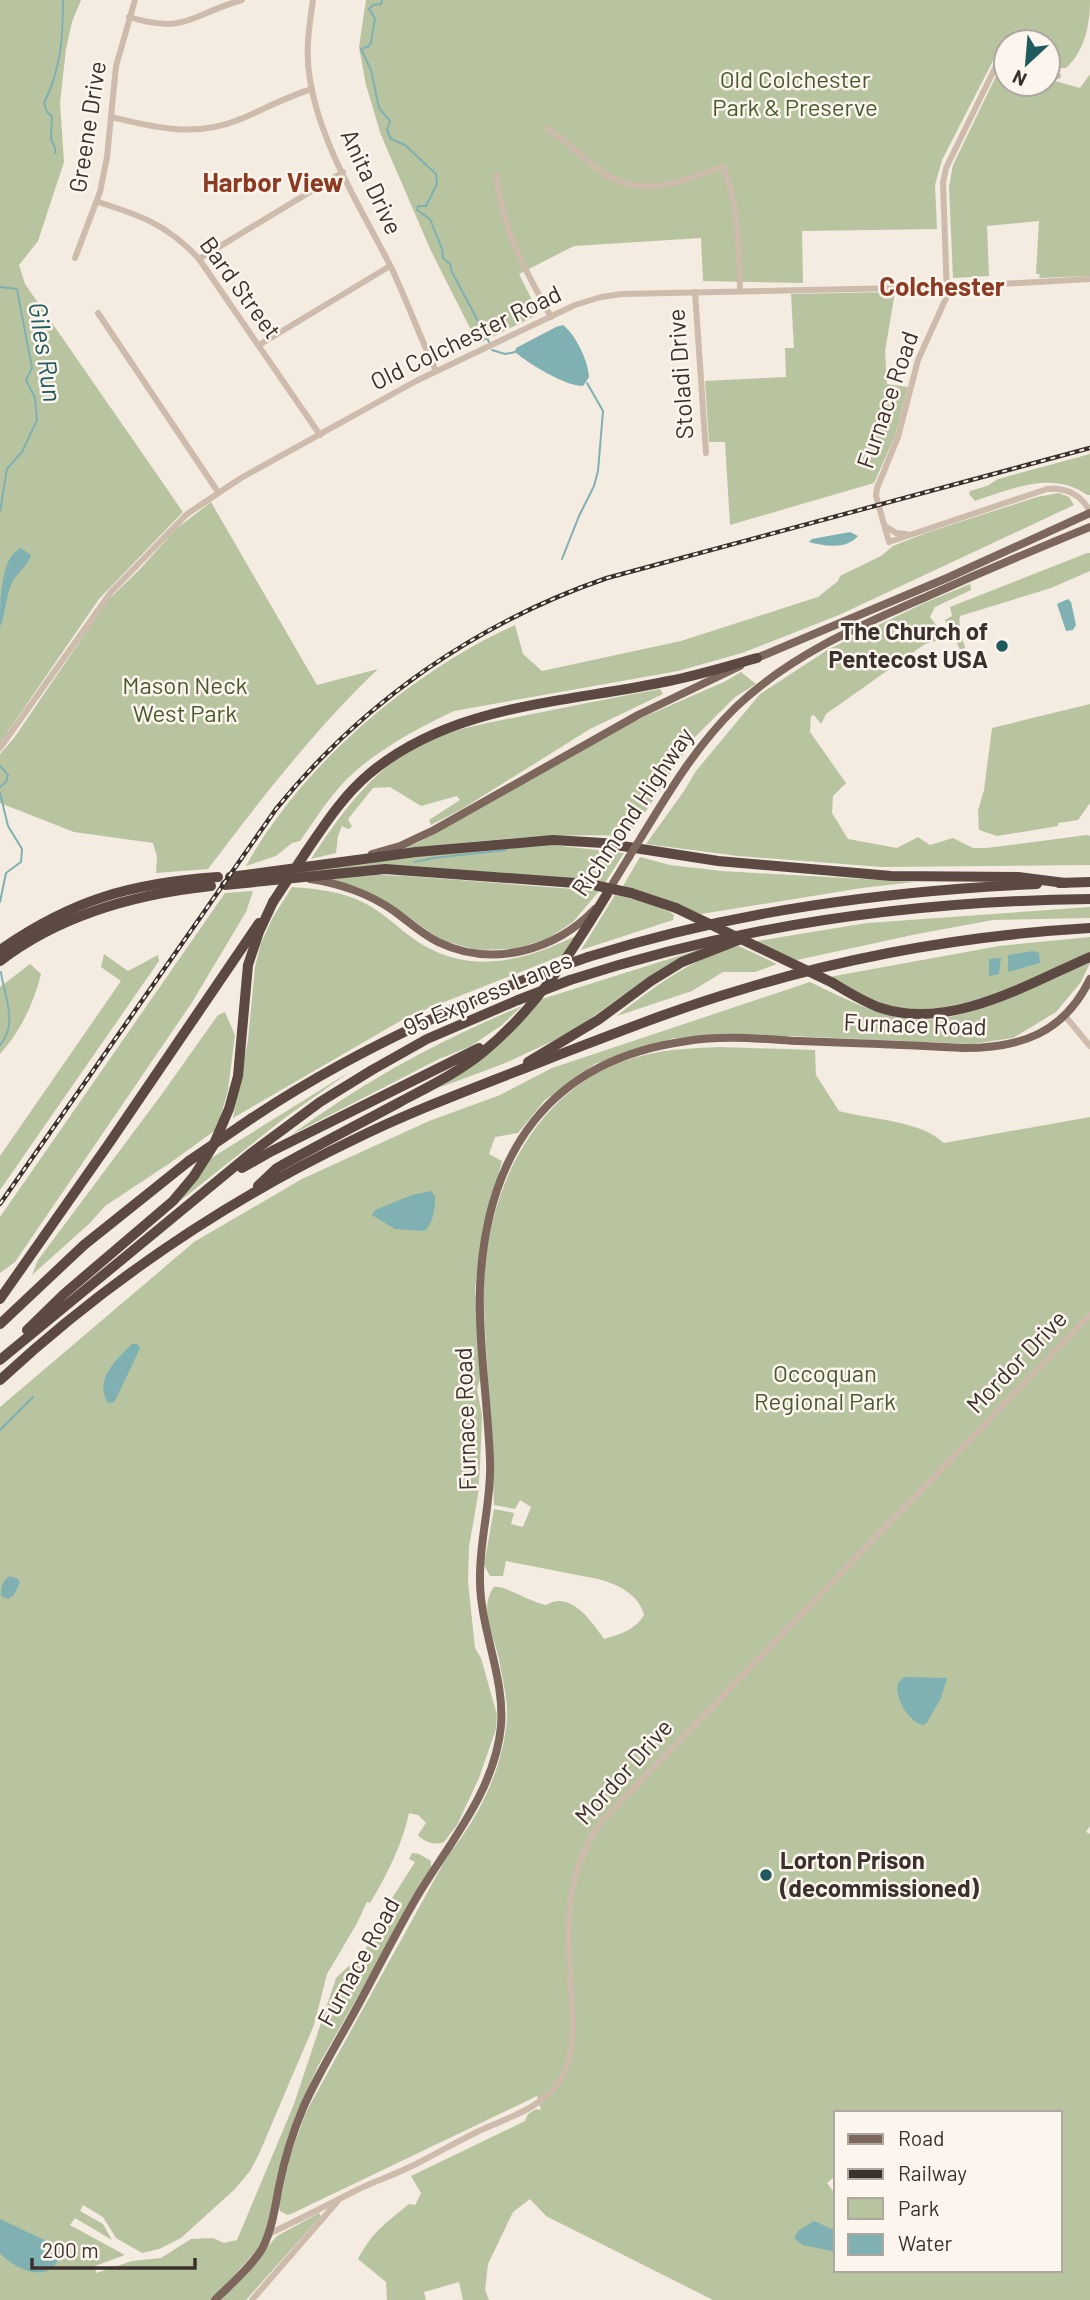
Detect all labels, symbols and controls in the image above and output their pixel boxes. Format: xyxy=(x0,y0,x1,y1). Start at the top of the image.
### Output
north arrow xyxy=(992,28,1062,98)
street label: Greene Drive xyxy=(62,59,111,195)
park label: Old Colchester Park & Preserve xyxy=(712,64,878,121)
text: N xyxy=(1009,66,1030,92)
street label: Anita Drive xyxy=(335,124,409,239)
district label: Harbor View xyxy=(203,166,343,197)
street label: Bard Street xyxy=(194,230,288,344)
district label: Colchester xyxy=(879,270,1005,301)
street label: Old Colchester Road xyxy=(365,278,565,395)
water label: Giles Run xyxy=(23,300,70,404)
street label: Stoladi Drive xyxy=(660,308,699,440)
street label: Furnace Road xyxy=(850,327,924,472)
place label: The Church of Pentecost USA xyxy=(829,616,988,673)
marker: The Church of Pentecost USA xyxy=(994,638,1010,654)
park label: Mason Neck West Park xyxy=(122,670,248,727)
street label: Richmond Highway xyxy=(565,721,699,901)
street label: 95 Express Lanes xyxy=(399,944,576,1041)
street label: Furnace Road xyxy=(843,1007,987,1040)
street label: Mordor Drive xyxy=(960,1303,1072,1419)
street label: Furnace Road xyxy=(448,1347,481,1491)
park label: Occoquan Regional Park xyxy=(754,1358,896,1415)
street label: Mordor Drive xyxy=(568,1712,678,1830)
place label: Lorton Prison (decommissioned) xyxy=(779,1845,979,1902)
marker: Lorton Prison (decommissioned) xyxy=(758,1867,774,1883)
street label: Furnace Road xyxy=(310,1892,405,2031)
legend xyxy=(834,2111,1062,2272)
text: Road xyxy=(898,2125,944,2150)
text: Railway xyxy=(898,2160,967,2185)
text: Park xyxy=(898,2195,939,2220)
scale bar xyxy=(32,2226,194,2270)
text: Water xyxy=(898,2230,953,2255)
text: 200 m xyxy=(42,2237,99,2262)

